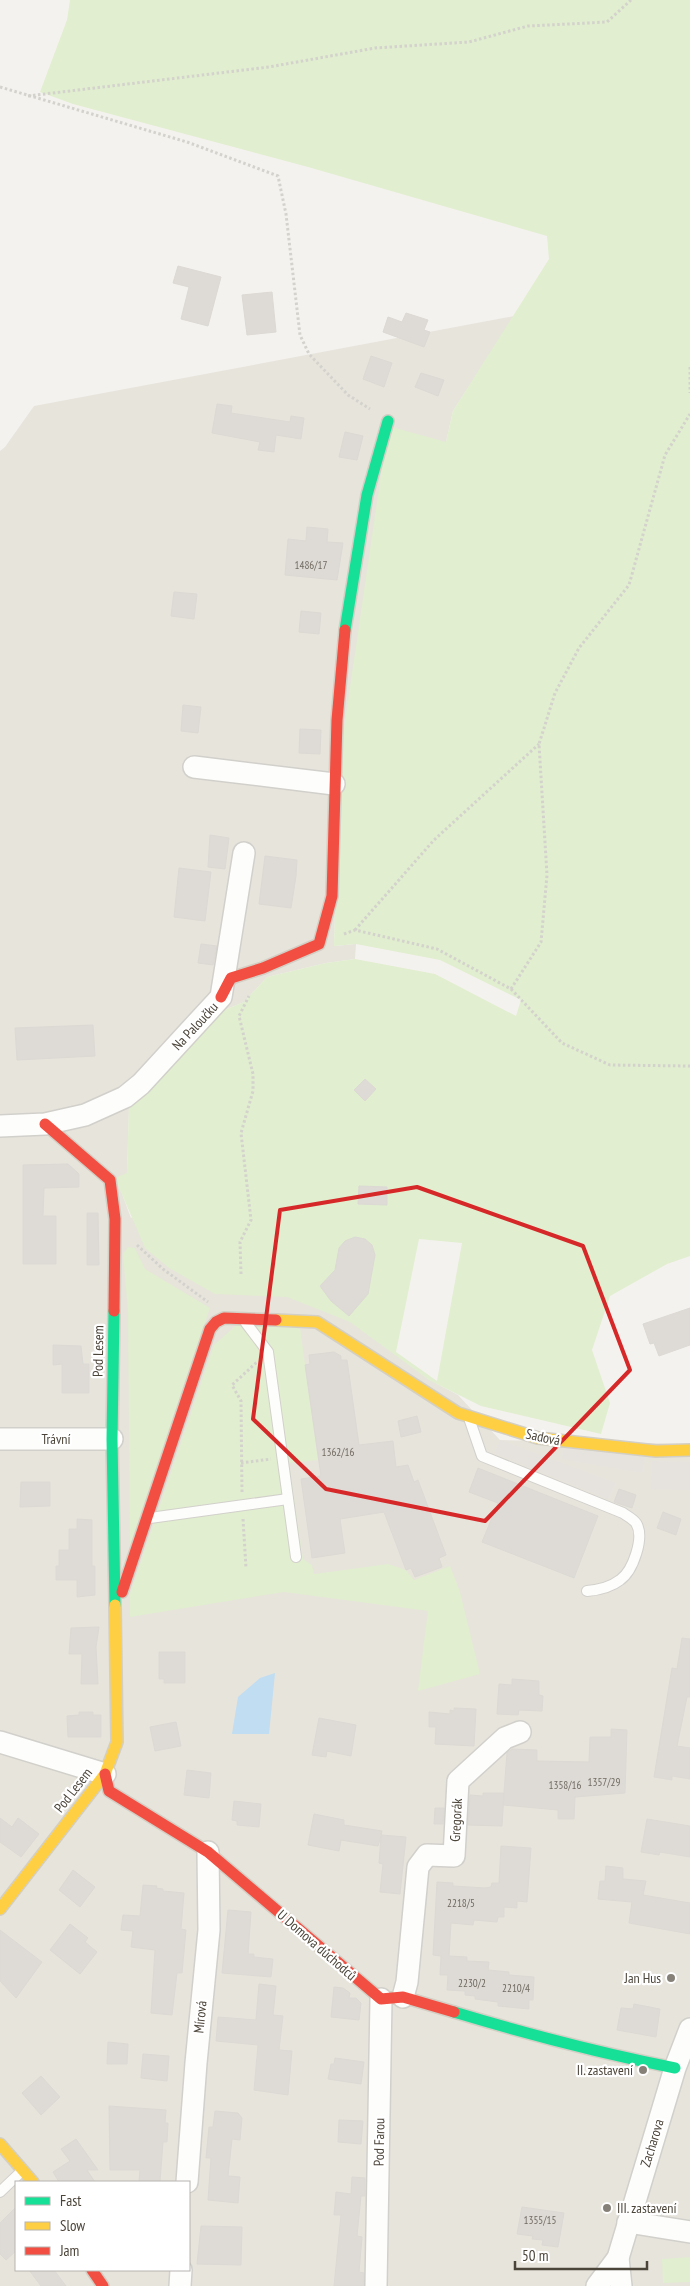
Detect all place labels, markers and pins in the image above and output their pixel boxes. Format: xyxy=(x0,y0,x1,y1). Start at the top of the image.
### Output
place label: Jan Hus xyxy=(624,1969,661,1987)
marker: Jan Hus xyxy=(665,1972,677,1984)
place label: II. zastavení xyxy=(577,2061,633,2079)
marker: II. zastavení xyxy=(637,2064,649,2076)
place label: III. zastavení xyxy=(617,2199,677,2217)
marker: III. zastavení xyxy=(601,2202,613,2214)

